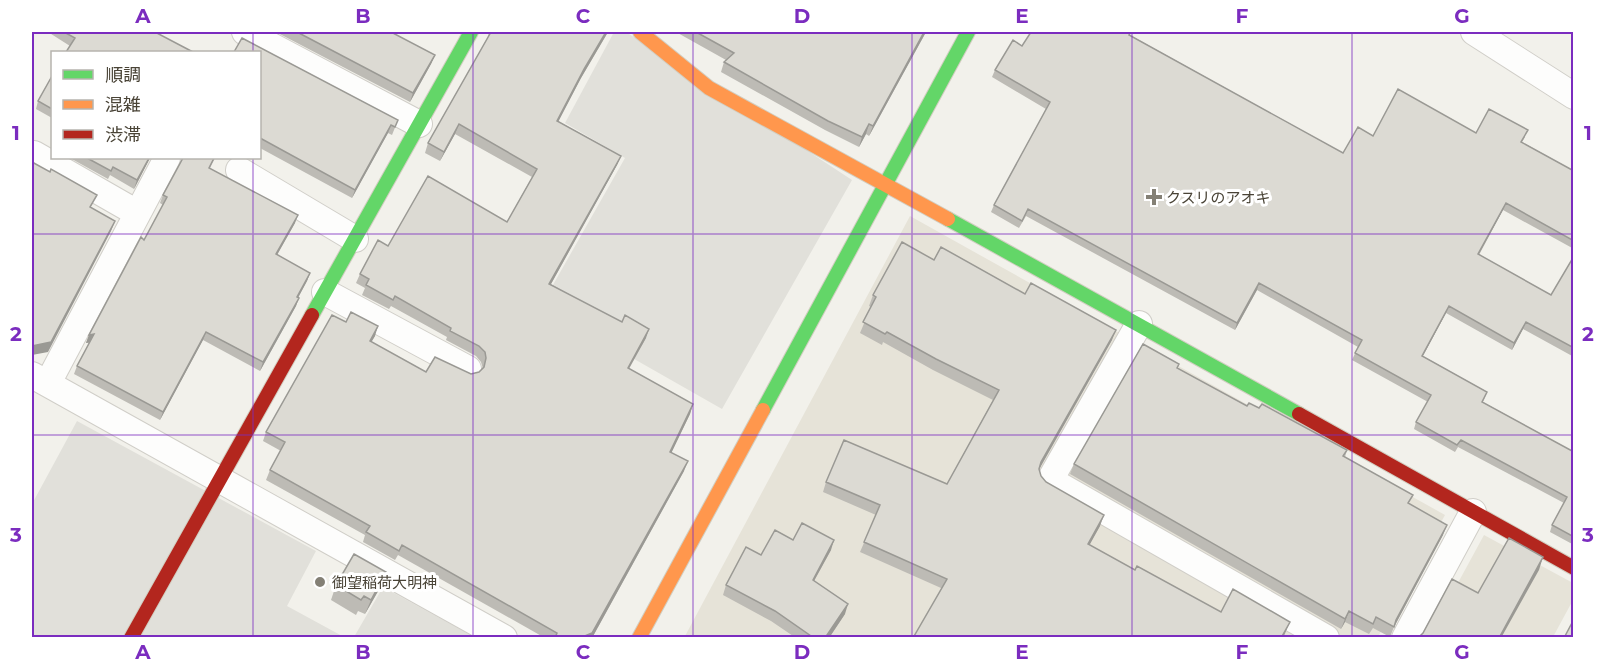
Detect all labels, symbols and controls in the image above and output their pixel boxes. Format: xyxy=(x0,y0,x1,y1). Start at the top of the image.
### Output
text: A xyxy=(134,4,151,28)
text: B xyxy=(355,4,371,28)
text: C xyxy=(576,4,591,28)
text: D xyxy=(794,4,810,28)
text: E xyxy=(1015,4,1029,28)
text: F xyxy=(1236,4,1249,28)
text: G xyxy=(1454,4,1470,28)
legend xyxy=(51,51,261,159)
text: 順調 xyxy=(105,64,141,86)
text: 混雑 xyxy=(105,94,141,116)
text: 1 xyxy=(12,121,20,145)
text: 1 xyxy=(1584,121,1592,145)
text: 渋滞 xyxy=(105,124,141,146)
place label: クスリのアオキ xyxy=(1166,188,1271,207)
marker: クスリのアオキ xyxy=(1147,190,1161,204)
text: 2 xyxy=(10,322,22,346)
text: 2 xyxy=(1582,322,1594,346)
text: 3 xyxy=(9,523,22,547)
text: 3 xyxy=(1581,523,1594,547)
place label: 御望稲荷大明神 xyxy=(332,573,437,592)
marker: 御望稲荷大明神 xyxy=(313,575,327,589)
text: A xyxy=(134,640,151,664)
text: B xyxy=(355,640,371,664)
text: C xyxy=(576,640,591,664)
text: D xyxy=(794,640,810,664)
text: E xyxy=(1015,640,1029,664)
text: F xyxy=(1236,640,1249,664)
text: G xyxy=(1454,640,1470,664)

